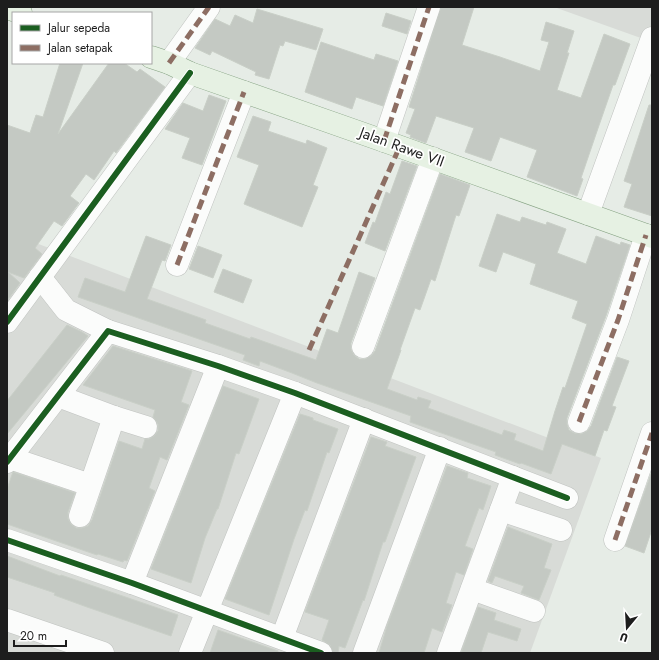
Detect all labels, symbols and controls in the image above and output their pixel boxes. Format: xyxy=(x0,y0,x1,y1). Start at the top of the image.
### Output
legend xyxy=(12,12,152,64)
text: Jalur sepeda xyxy=(46,19,110,37)
text: Jalan setapak xyxy=(46,39,113,57)
street label: Jalan Rawe VII xyxy=(355,121,448,173)
north arrow xyxy=(607,608,647,648)
scale bar xyxy=(14,622,66,648)
text: 20 m xyxy=(20,627,47,645)
text: U xyxy=(618,629,630,646)

